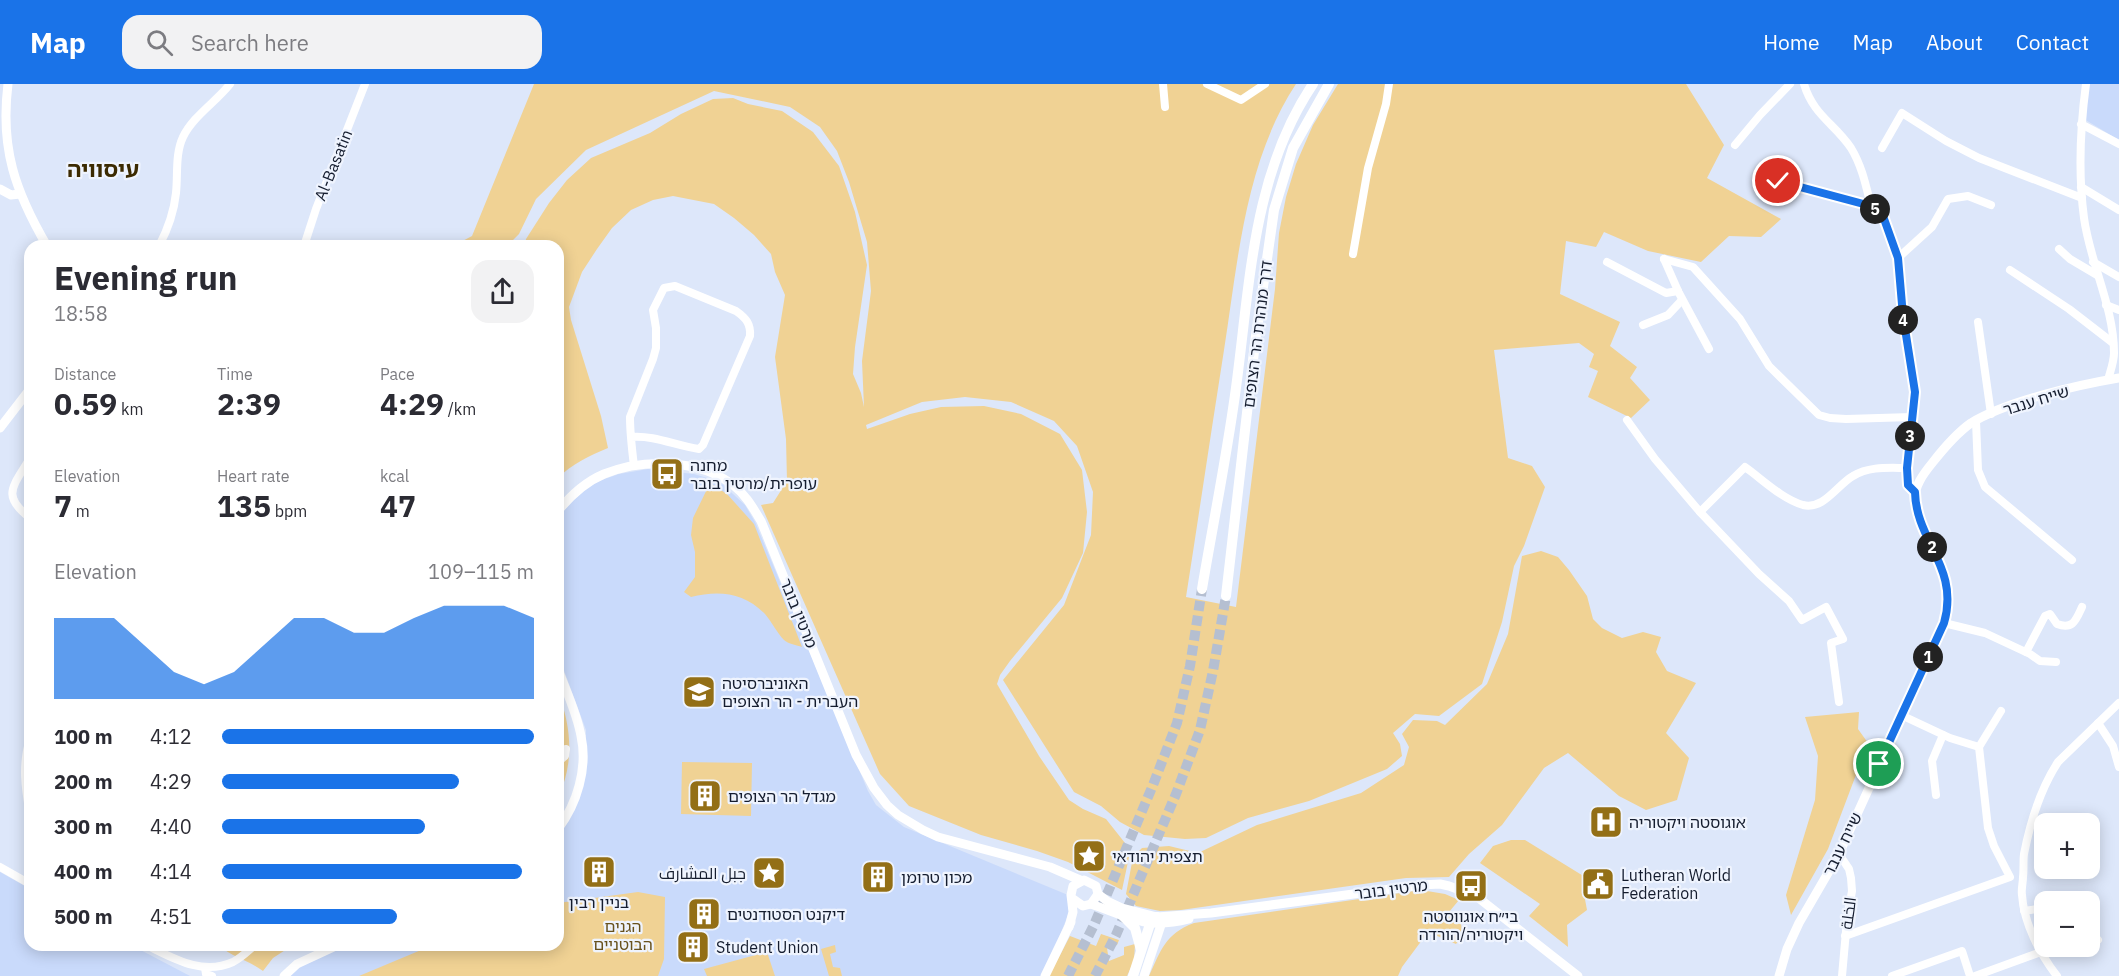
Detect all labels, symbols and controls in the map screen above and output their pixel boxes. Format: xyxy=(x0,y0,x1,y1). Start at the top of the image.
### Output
search box xyxy=(122,15,542,69)
text: Map xyxy=(30,24,86,61)
icon: search xyxy=(143,26,176,59)
text: Search here xyxy=(191,28,309,57)
text: Home xyxy=(1763,28,1820,56)
text: Map xyxy=(1853,28,1893,56)
text: About xyxy=(1926,28,1983,56)
text: Contact xyxy=(2016,28,2089,56)
street label: Al-Basatin xyxy=(310,127,356,203)
district label: עיסוויה xyxy=(67,154,139,183)
pin xyxy=(1752,155,1803,206)
icon: check xyxy=(1761,164,1794,197)
pin: 5 xyxy=(1860,194,1890,224)
text: 5 xyxy=(1870,199,1880,219)
text: Evening run xyxy=(54,256,238,299)
street label: דרך מנהרת הר הצופים xyxy=(1238,259,1276,409)
button: share xyxy=(471,260,534,323)
text: 18:58 xyxy=(54,300,108,327)
pin: 4 xyxy=(1888,305,1918,335)
text: 4 xyxy=(1898,310,1908,330)
text: Distance xyxy=(54,364,116,384)
text: Time xyxy=(217,364,253,384)
text: Pace xyxy=(380,364,415,384)
street label: שייח ענבר xyxy=(2001,380,2071,420)
text: 0.59 xyxy=(54,384,117,423)
text: 2:39 xyxy=(217,384,281,423)
text: 4:29 xyxy=(380,384,444,423)
text: km xyxy=(117,399,144,419)
text: /km xyxy=(444,399,476,419)
pin: 3 xyxy=(1895,421,1925,451)
text: 3 xyxy=(1905,426,1915,446)
place label: מחנה עופרית/מרטין בובר xyxy=(690,455,817,493)
bus stop icon: מחנה עופרית/מרטין בובר xyxy=(649,456,685,492)
text: Elevation xyxy=(54,466,120,486)
text: Heart rate xyxy=(217,466,290,486)
text: kcal xyxy=(380,466,409,486)
text: 7 xyxy=(54,486,72,525)
text: 135 xyxy=(217,486,271,525)
text: 47 xyxy=(380,486,416,525)
text: m xyxy=(72,501,90,521)
text: bpm xyxy=(271,501,307,521)
pin: 2 xyxy=(1917,532,1947,562)
text: 2 xyxy=(1927,537,1937,557)
text: Elevation xyxy=(54,558,137,585)
text: 109–115 m xyxy=(428,558,534,585)
street label: מרטין בובר xyxy=(776,575,822,651)
pin: 1 xyxy=(1913,642,1943,672)
text: 1 xyxy=(1923,647,1933,667)
place label: האוניברסיטה העברית - הר הצופים xyxy=(722,673,858,711)
school or university icon: האוניברסיטה העברית - הר הצופים xyxy=(681,674,717,710)
text: 100 m xyxy=(54,723,113,750)
text: 4:12 xyxy=(150,723,192,750)
pin xyxy=(1853,738,1904,789)
icon: arrive xyxy=(1862,747,1895,780)
text: 200 m xyxy=(54,768,113,795)
text: 4:29 xyxy=(150,768,192,795)
building icon: מגדל הר הצופים xyxy=(687,778,723,814)
place label: מגדל הר הצופים xyxy=(728,786,836,806)
hospital icon: אוגוסטה ויקטוריה xyxy=(1588,804,1624,840)
street label: שייח ענבר xyxy=(1818,809,1866,879)
place label: אוגוסטה ויקטוריה xyxy=(1629,812,1746,832)
text: 300 m xyxy=(54,813,113,840)
text: 4:40 xyxy=(150,813,192,840)
map controls xyxy=(2034,813,2100,957)
button: + xyxy=(2034,813,2100,879)
place icon: תצפית יהודאי xyxy=(1071,838,1107,874)
place label: תצפית יהודאי xyxy=(1112,846,1203,866)
building icon: בניין רבין xyxy=(581,854,617,890)
place icon: جبل المشارف xyxy=(751,855,787,891)
text: 400 m xyxy=(54,858,113,885)
text: 4:14 xyxy=(150,858,192,885)
building icon: מכון טרומן xyxy=(860,859,896,895)
place label: جبل المشارف xyxy=(659,863,746,884)
place label: Lutheran World Federation xyxy=(1621,865,1731,903)
public building icon: Lutheran World Federation xyxy=(1580,866,1616,902)
place label: מכון טרומן xyxy=(901,867,972,887)
bus stop icon: בי״ח אוגווסטה ויקטוריה/הורדה xyxy=(1453,868,1489,904)
street label: מרטין בובר xyxy=(1353,875,1429,903)
button: − xyxy=(2034,891,2100,957)
place label: בניין רבין xyxy=(569,892,629,912)
building icon: דיקנט הסטודנטים xyxy=(686,896,722,932)
street label: الخلة xyxy=(1836,896,1860,930)
text: 500 m xyxy=(54,903,113,930)
text: 4:51 xyxy=(150,903,192,930)
place label: דיקנט הסטודנטים xyxy=(727,904,846,924)
place label: בי״ח אוגווסטה ויקטוריה/הורדה xyxy=(1419,906,1523,944)
park label: הגנים הבוטניים xyxy=(593,916,653,954)
building icon: Student Union xyxy=(675,929,711,965)
place label: Student Union xyxy=(716,937,819,957)

